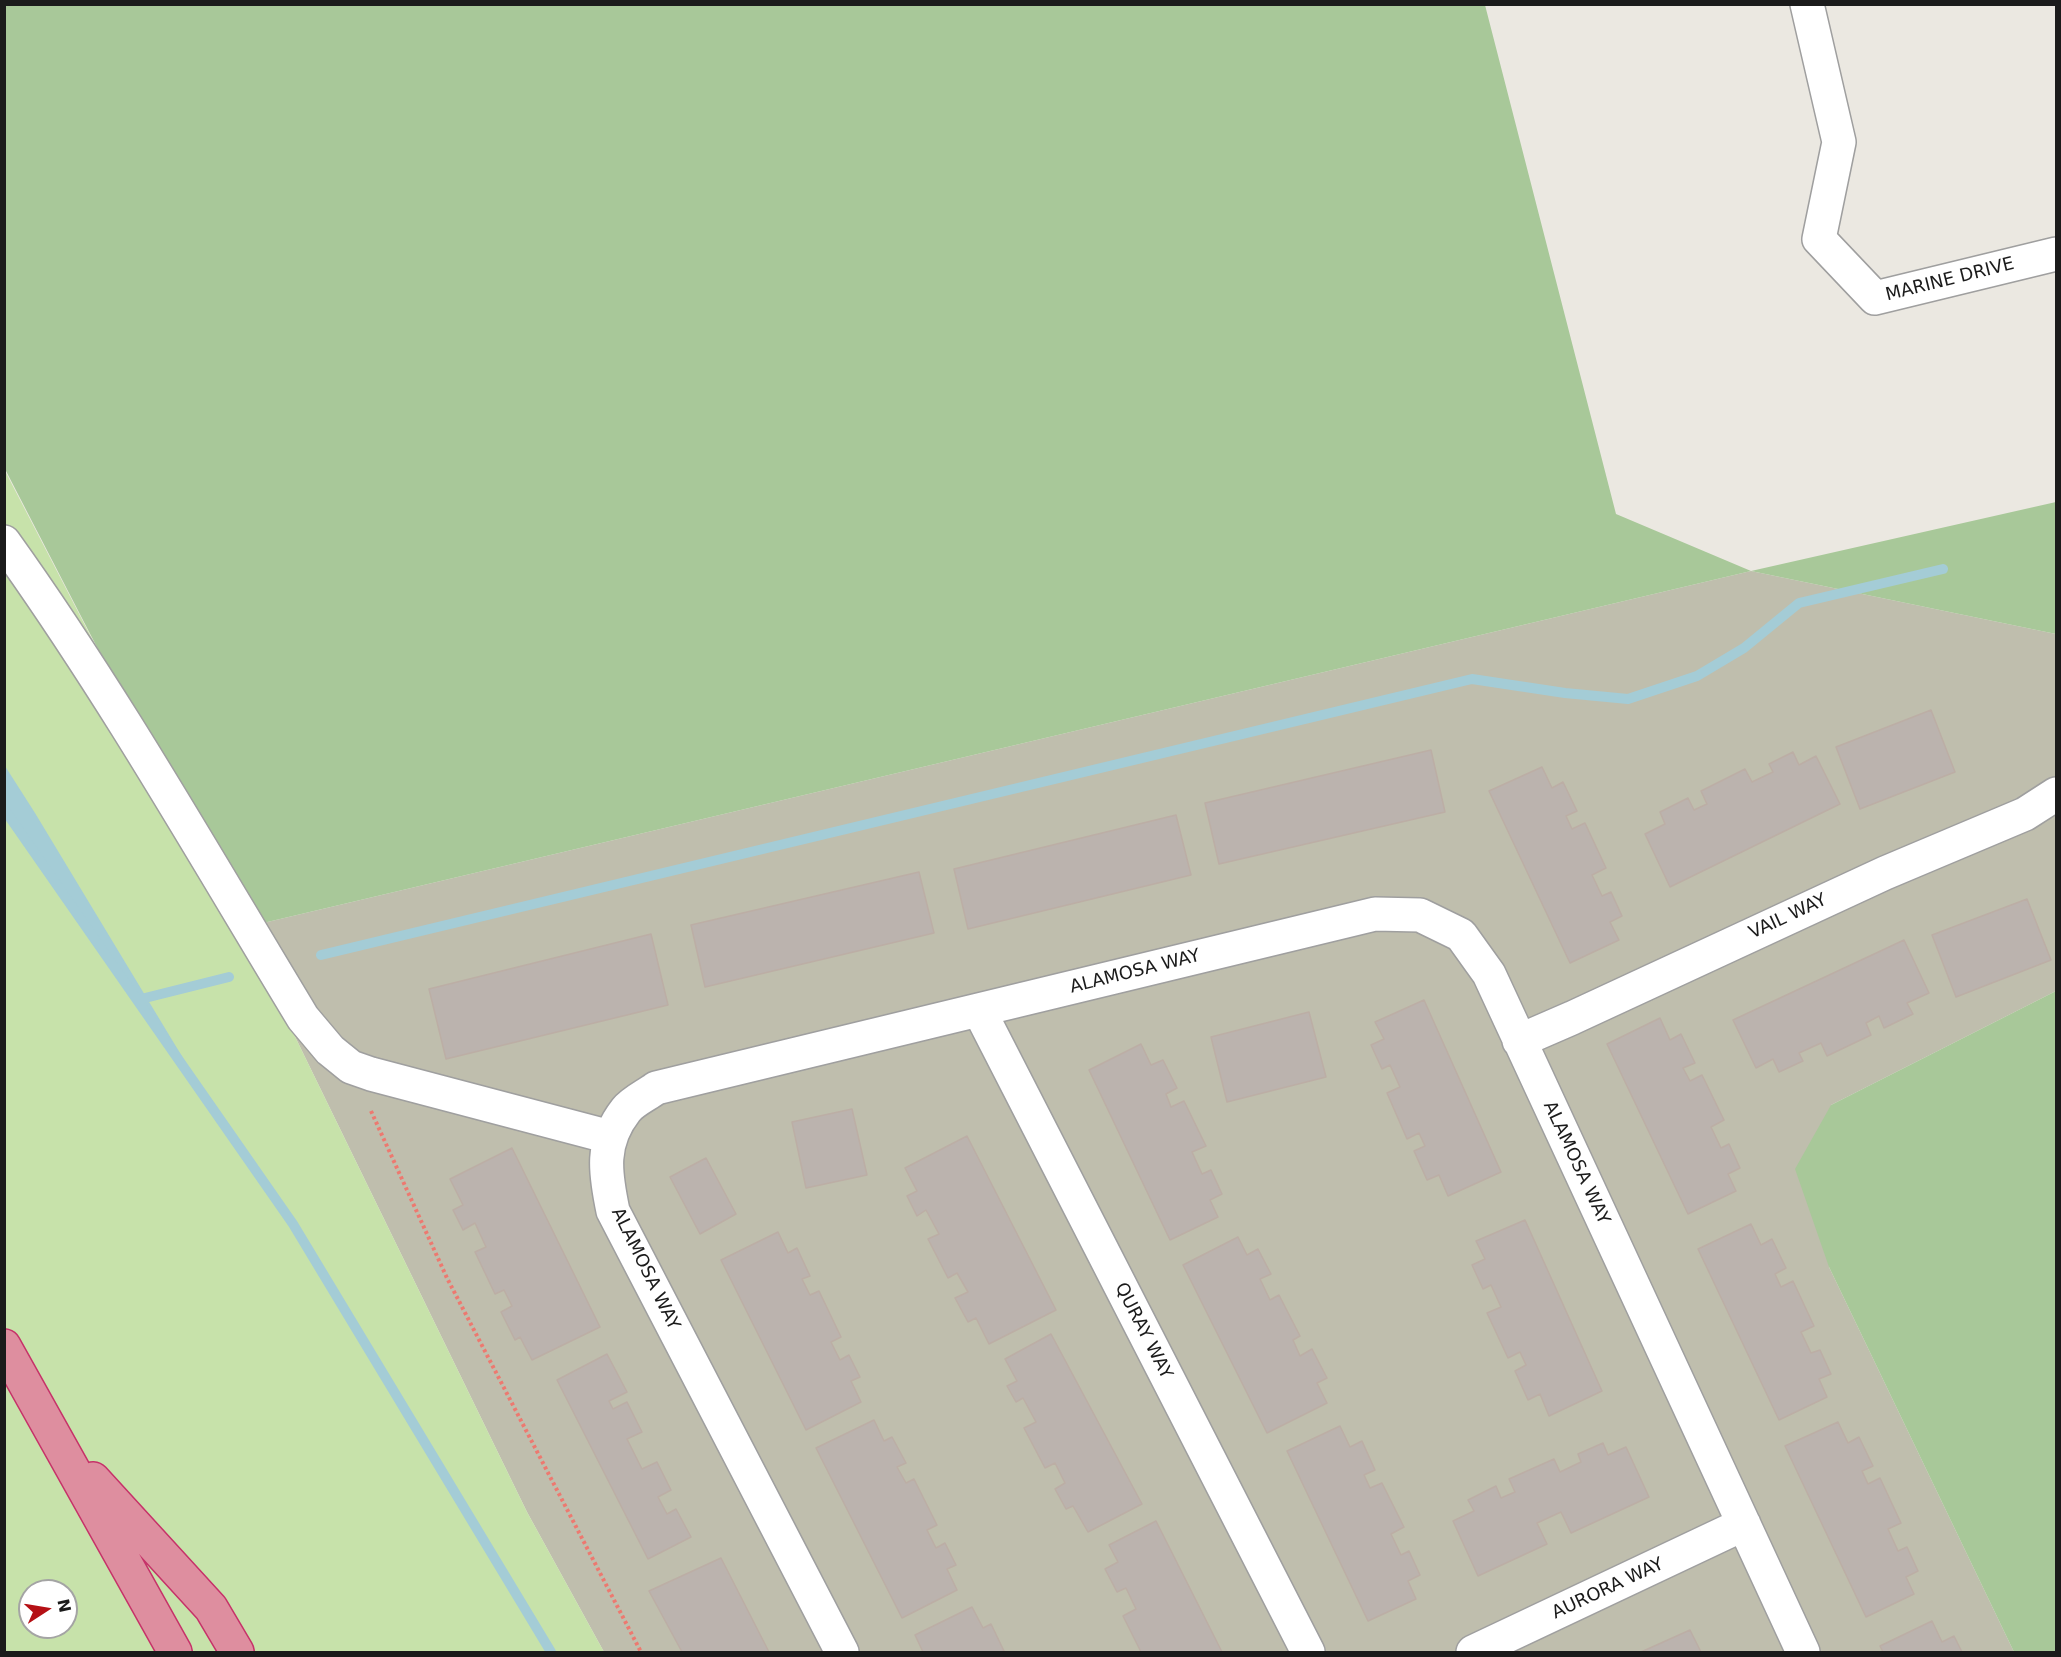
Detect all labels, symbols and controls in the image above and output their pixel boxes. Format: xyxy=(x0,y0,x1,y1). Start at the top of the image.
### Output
street label: MARINE DRIVE xyxy=(1884,254,2016,306)
street label: VAIL WAY xyxy=(1746,890,1830,944)
street label: ALAMOSA WAY xyxy=(1068,945,1202,999)
street label: ALAMOSA WAY xyxy=(1538,1098,1614,1228)
street label: ALAMOSA WAY xyxy=(606,1204,684,1334)
street label: QURAY WAY xyxy=(1109,1279,1177,1383)
street label: AURORA WAY xyxy=(1549,1554,1667,1624)
north arrow xyxy=(18,1579,78,1639)
text: N xyxy=(53,1597,75,1614)

